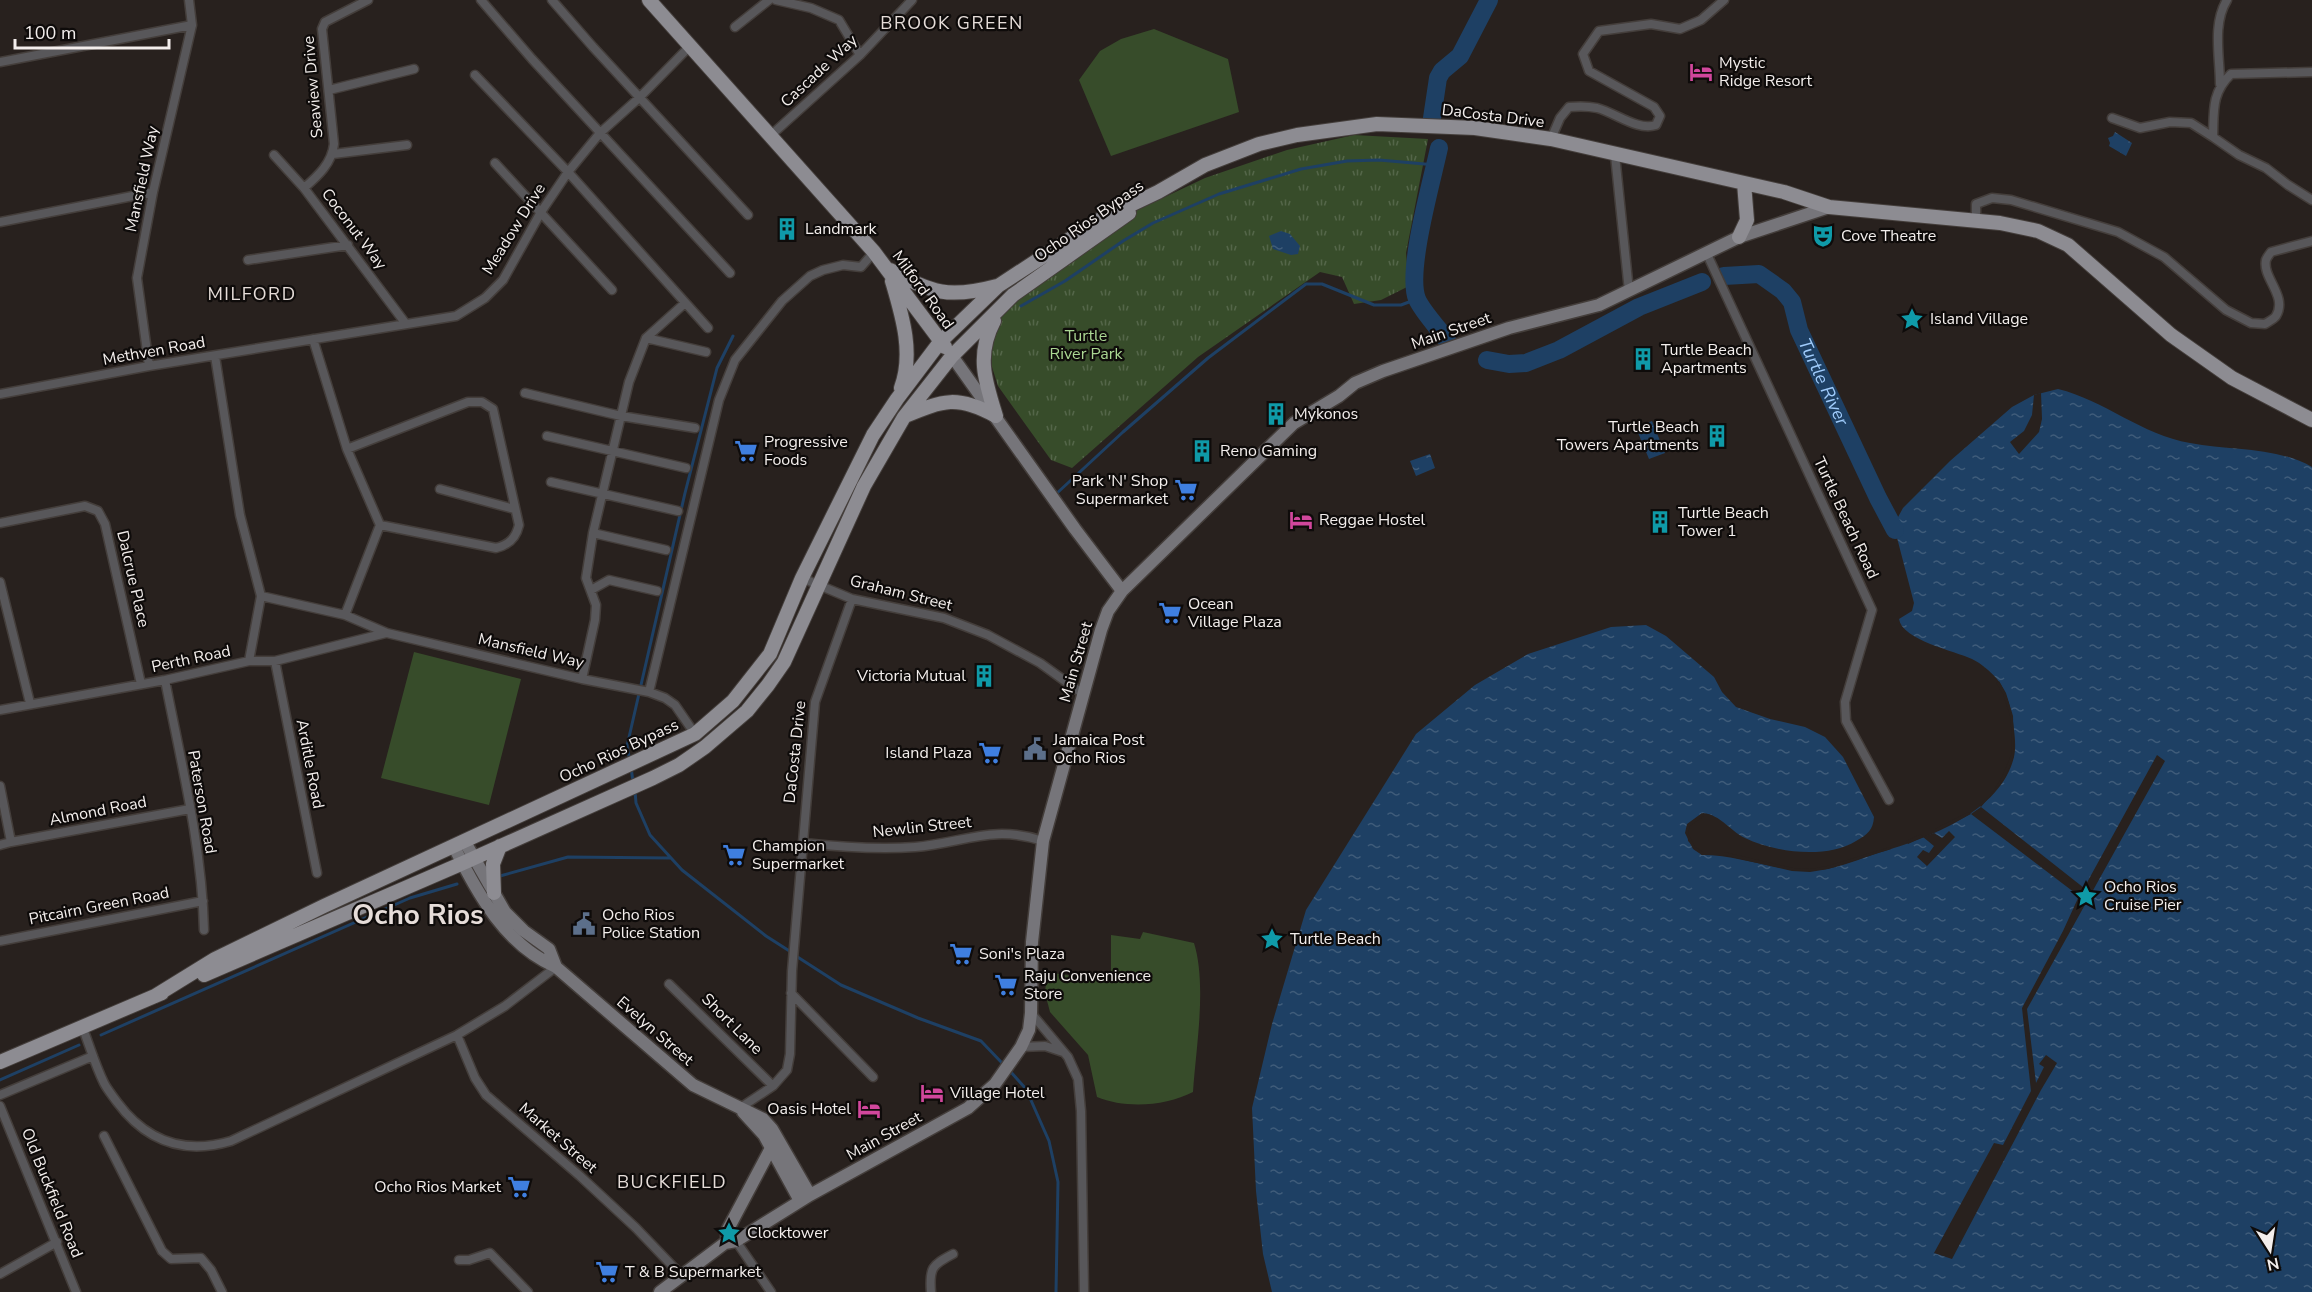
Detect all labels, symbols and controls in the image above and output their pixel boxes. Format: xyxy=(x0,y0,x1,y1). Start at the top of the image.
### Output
district label: BROOK GREEN xyxy=(880,11,1024,35)
scale bar xyxy=(15,12,170,50)
text: 100 m xyxy=(24,21,76,45)
street label: Cascade Way xyxy=(776,29,863,112)
street label: Seaview Drive xyxy=(298,35,328,139)
place label: Mystic Ridge Resort xyxy=(1719,52,1813,92)
hotel icon: Mystic Ridge Resort xyxy=(1688,59,1714,85)
street label: DaCosta Drive xyxy=(1440,99,1546,133)
street label: Mansfield Way xyxy=(120,123,164,234)
street label: Ocho Rios Bypass xyxy=(1030,175,1148,267)
street label: Meadow Drive xyxy=(477,179,551,279)
street label: Coconut Way xyxy=(316,184,392,275)
building icon: Landmark xyxy=(774,216,800,242)
place label: Landmark xyxy=(805,218,877,240)
theatre icon: Cove Theatre xyxy=(1810,223,1836,249)
place label: Cove Theatre xyxy=(1841,225,1936,247)
street label: Milford Road xyxy=(887,246,959,334)
district label: MILFORD xyxy=(207,282,297,306)
place icon: Island Village xyxy=(1899,306,1925,332)
street label: Main Street xyxy=(1408,307,1494,355)
place label: Island Village xyxy=(1930,308,2028,330)
park label: Turtle River Park xyxy=(1050,325,1123,365)
street label: Methven Road xyxy=(101,331,207,371)
water label: Turtle River xyxy=(1793,334,1854,430)
place label: Turtle Beach Apartments xyxy=(1661,339,1752,379)
building icon: Turtle Beach Apartments xyxy=(1630,346,1656,372)
building icon: Mykonos xyxy=(1263,401,1289,427)
place label: Mykonos xyxy=(1294,403,1358,425)
place label: Turtle Beach Towers Apartments xyxy=(1557,416,1699,456)
building icon: Turtle Beach Towers Apartments xyxy=(1704,423,1730,449)
place label: Progressive Foods xyxy=(764,431,848,471)
supermarket icon: Progressive Foods xyxy=(733,438,759,464)
building icon: Reno Gaming xyxy=(1189,438,1215,464)
place label: Reno Gaming xyxy=(1220,440,1317,462)
street label: Turtle Beach Road xyxy=(1808,453,1884,583)
place label: Park 'N' Shop Supermarket xyxy=(1072,470,1168,510)
supermarket icon: Park 'N' Shop Supermarket xyxy=(1173,477,1199,503)
place label: Turtle Beach Tower 1 xyxy=(1678,502,1769,542)
hotel icon: Reggae Hostel xyxy=(1288,507,1314,533)
place label: Reggae Hostel xyxy=(1319,509,1426,531)
building icon: Turtle Beach Tower 1 xyxy=(1647,509,1673,535)
street label: Dalcrue Place xyxy=(111,528,155,630)
street label: Graham Street xyxy=(848,570,955,616)
place label: Ocean Village Plaza xyxy=(1187,593,1282,633)
supermarket icon: Ocean Village Plaza xyxy=(1157,600,1183,626)
street label: Main Street xyxy=(1054,619,1098,705)
street label: Mansfield Way xyxy=(476,628,587,674)
street label: Perth Road xyxy=(149,640,233,678)
building icon: Victoria Mutual xyxy=(971,663,997,689)
place label: Victoria Mutual xyxy=(856,665,966,687)
street label: DaCosta Drive xyxy=(779,700,811,804)
street label: Ocho Rios Bypass xyxy=(556,714,682,788)
street label: Arditle Road xyxy=(291,718,329,810)
place label: Jamaica Post Ocho Rios xyxy=(1052,729,1145,769)
public building icon: Jamaica Post Ocho Rios xyxy=(1022,736,1048,762)
supermarket icon: Island Plaza xyxy=(977,740,1003,766)
place label: Island Plaza xyxy=(885,742,972,764)
street label: Paterson Road xyxy=(182,748,222,856)
street label: Almond Road xyxy=(47,791,149,831)
street label: Newlin Street xyxy=(872,811,973,843)
place label: Champion Supermarket xyxy=(752,835,845,875)
supermarket icon: Champion Supermarket xyxy=(721,842,747,868)
place label: Ocho Rios Cruise Pier xyxy=(2104,876,2182,916)
street label: Pitcairn Green Road xyxy=(27,882,171,930)
place icon: Ocho Rios Cruise Pier xyxy=(2073,883,2099,909)
district label: Ocho Rios xyxy=(352,896,484,934)
place label: Ocho Rios Police Station xyxy=(602,904,700,944)
public building icon: Ocho Rios Police Station xyxy=(571,911,597,937)
place icon: Turtle Beach xyxy=(1259,926,1285,952)
place label: Turtle Beach xyxy=(1290,928,1381,950)
supermarket icon: Soni's Plaza xyxy=(948,941,974,967)
place label: Soni's Plaza xyxy=(979,943,1065,965)
place label: Raju Convenience Store xyxy=(1024,965,1151,1005)
supermarket icon: Raju Convenience Store xyxy=(993,972,1019,998)
street label: Short Lane xyxy=(696,988,768,1060)
street label: Evelyn Street xyxy=(612,991,699,1071)
hotel icon: Village Hotel xyxy=(919,1080,945,1106)
place label: Village Hotel xyxy=(949,1082,1045,1104)
hotel icon: Oasis Hotel xyxy=(856,1096,882,1122)
street label: Market Street xyxy=(514,1098,602,1179)
place label: Oasis Hotel xyxy=(767,1098,851,1120)
street label: Main Street xyxy=(842,1106,926,1166)
street label: Old Buckfield Road xyxy=(16,1125,88,1261)
district label: BUCKFIELD xyxy=(617,1170,727,1194)
supermarket icon: Ocho Rios Market xyxy=(506,1174,532,1200)
place label: Ocho Rios Market xyxy=(374,1176,501,1198)
place icon: Clocktower xyxy=(716,1220,742,1246)
north arrow xyxy=(2240,1220,2300,1280)
place label: Clocktower xyxy=(747,1222,829,1244)
text: N xyxy=(2265,1252,2281,1276)
supermarket icon: T & B Supermarket xyxy=(594,1259,620,1285)
place label: T & B Supermarket xyxy=(625,1261,761,1283)

